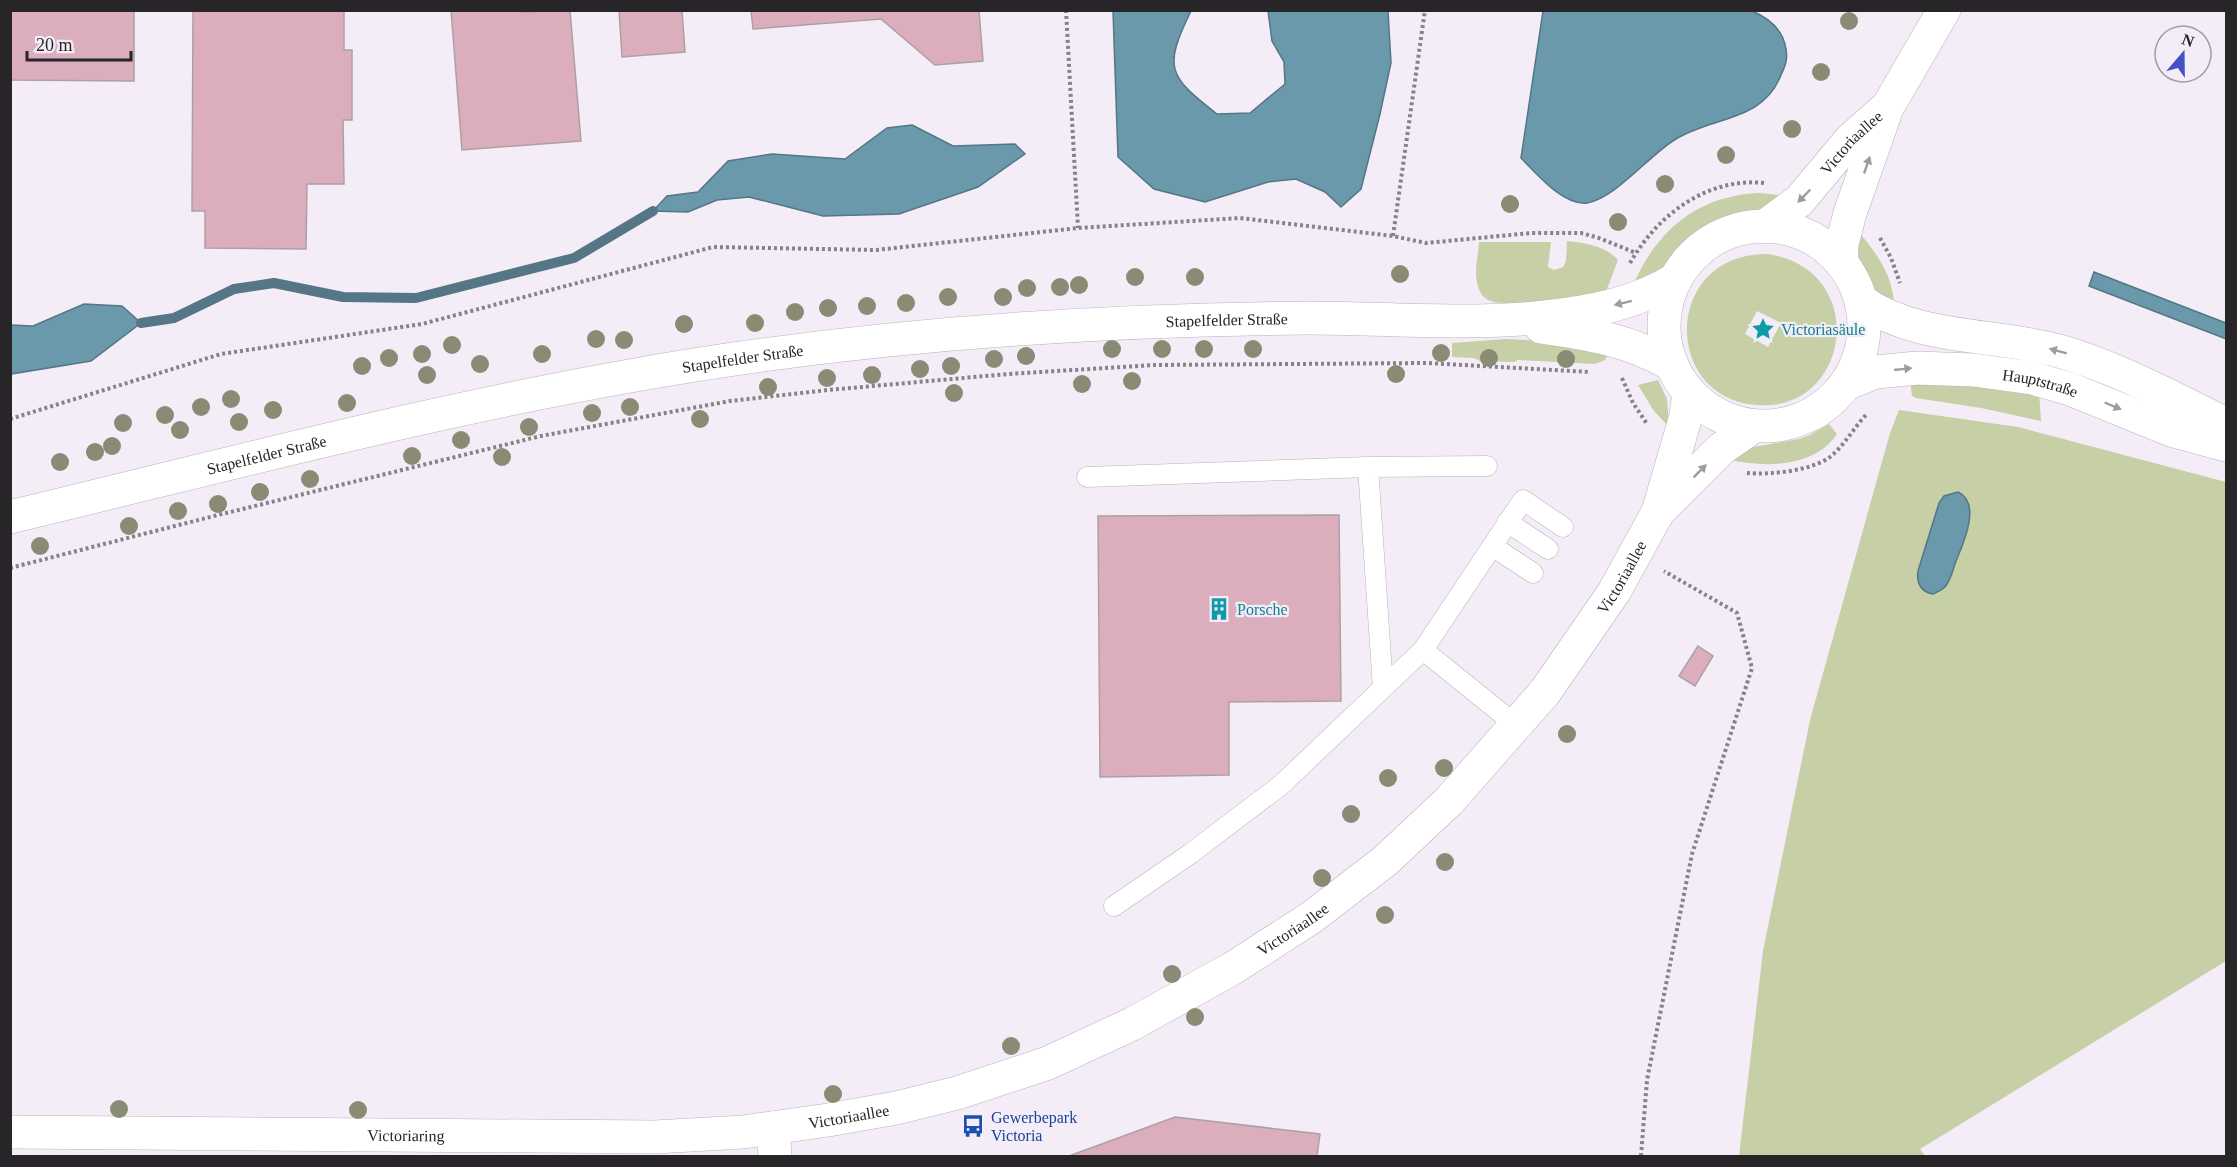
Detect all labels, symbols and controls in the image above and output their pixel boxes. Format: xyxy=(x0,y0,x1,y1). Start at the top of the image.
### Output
scale bar xyxy=(27,24,130,62)
north arrow xyxy=(2153,24,2213,84)
text: N xyxy=(2180,30,2197,50)
text: 20 m xyxy=(36,35,73,55)
street label: Victoriaallee xyxy=(1817,108,1886,178)
one-way arrow xyxy=(1862,156,1872,174)
one-way arrow xyxy=(1797,188,1811,202)
one-way arrow xyxy=(1613,298,1632,308)
street label: Stapelfelder Straße xyxy=(1165,310,1288,330)
place icon: Victoriasäule xyxy=(1750,316,1776,342)
place label: Victoriasäule xyxy=(1781,321,1865,338)
street label: Stapelfelder Straße xyxy=(681,342,804,376)
one-way arrow xyxy=(2048,346,2066,355)
one-way arrow xyxy=(1893,364,1912,374)
street label: Hauptstraße xyxy=(2001,366,2080,400)
one-way arrow xyxy=(2105,401,2123,411)
street label: Stapelfelder Straße xyxy=(205,432,328,478)
one-way arrow xyxy=(1693,465,1707,479)
street label: Victoriaallee xyxy=(1594,538,1650,617)
building icon: Porsche xyxy=(1206,596,1232,622)
place label: Porsche xyxy=(1237,601,1288,618)
street label: Victoriaallee xyxy=(1254,900,1332,959)
street label: Victoriaallee xyxy=(807,1101,890,1132)
place label: Gewerbepark Victoria xyxy=(991,1109,1077,1144)
bus stop icon: Gewerbepark Victoria xyxy=(960,1113,986,1139)
street label: Victoriaring xyxy=(367,1127,445,1145)

